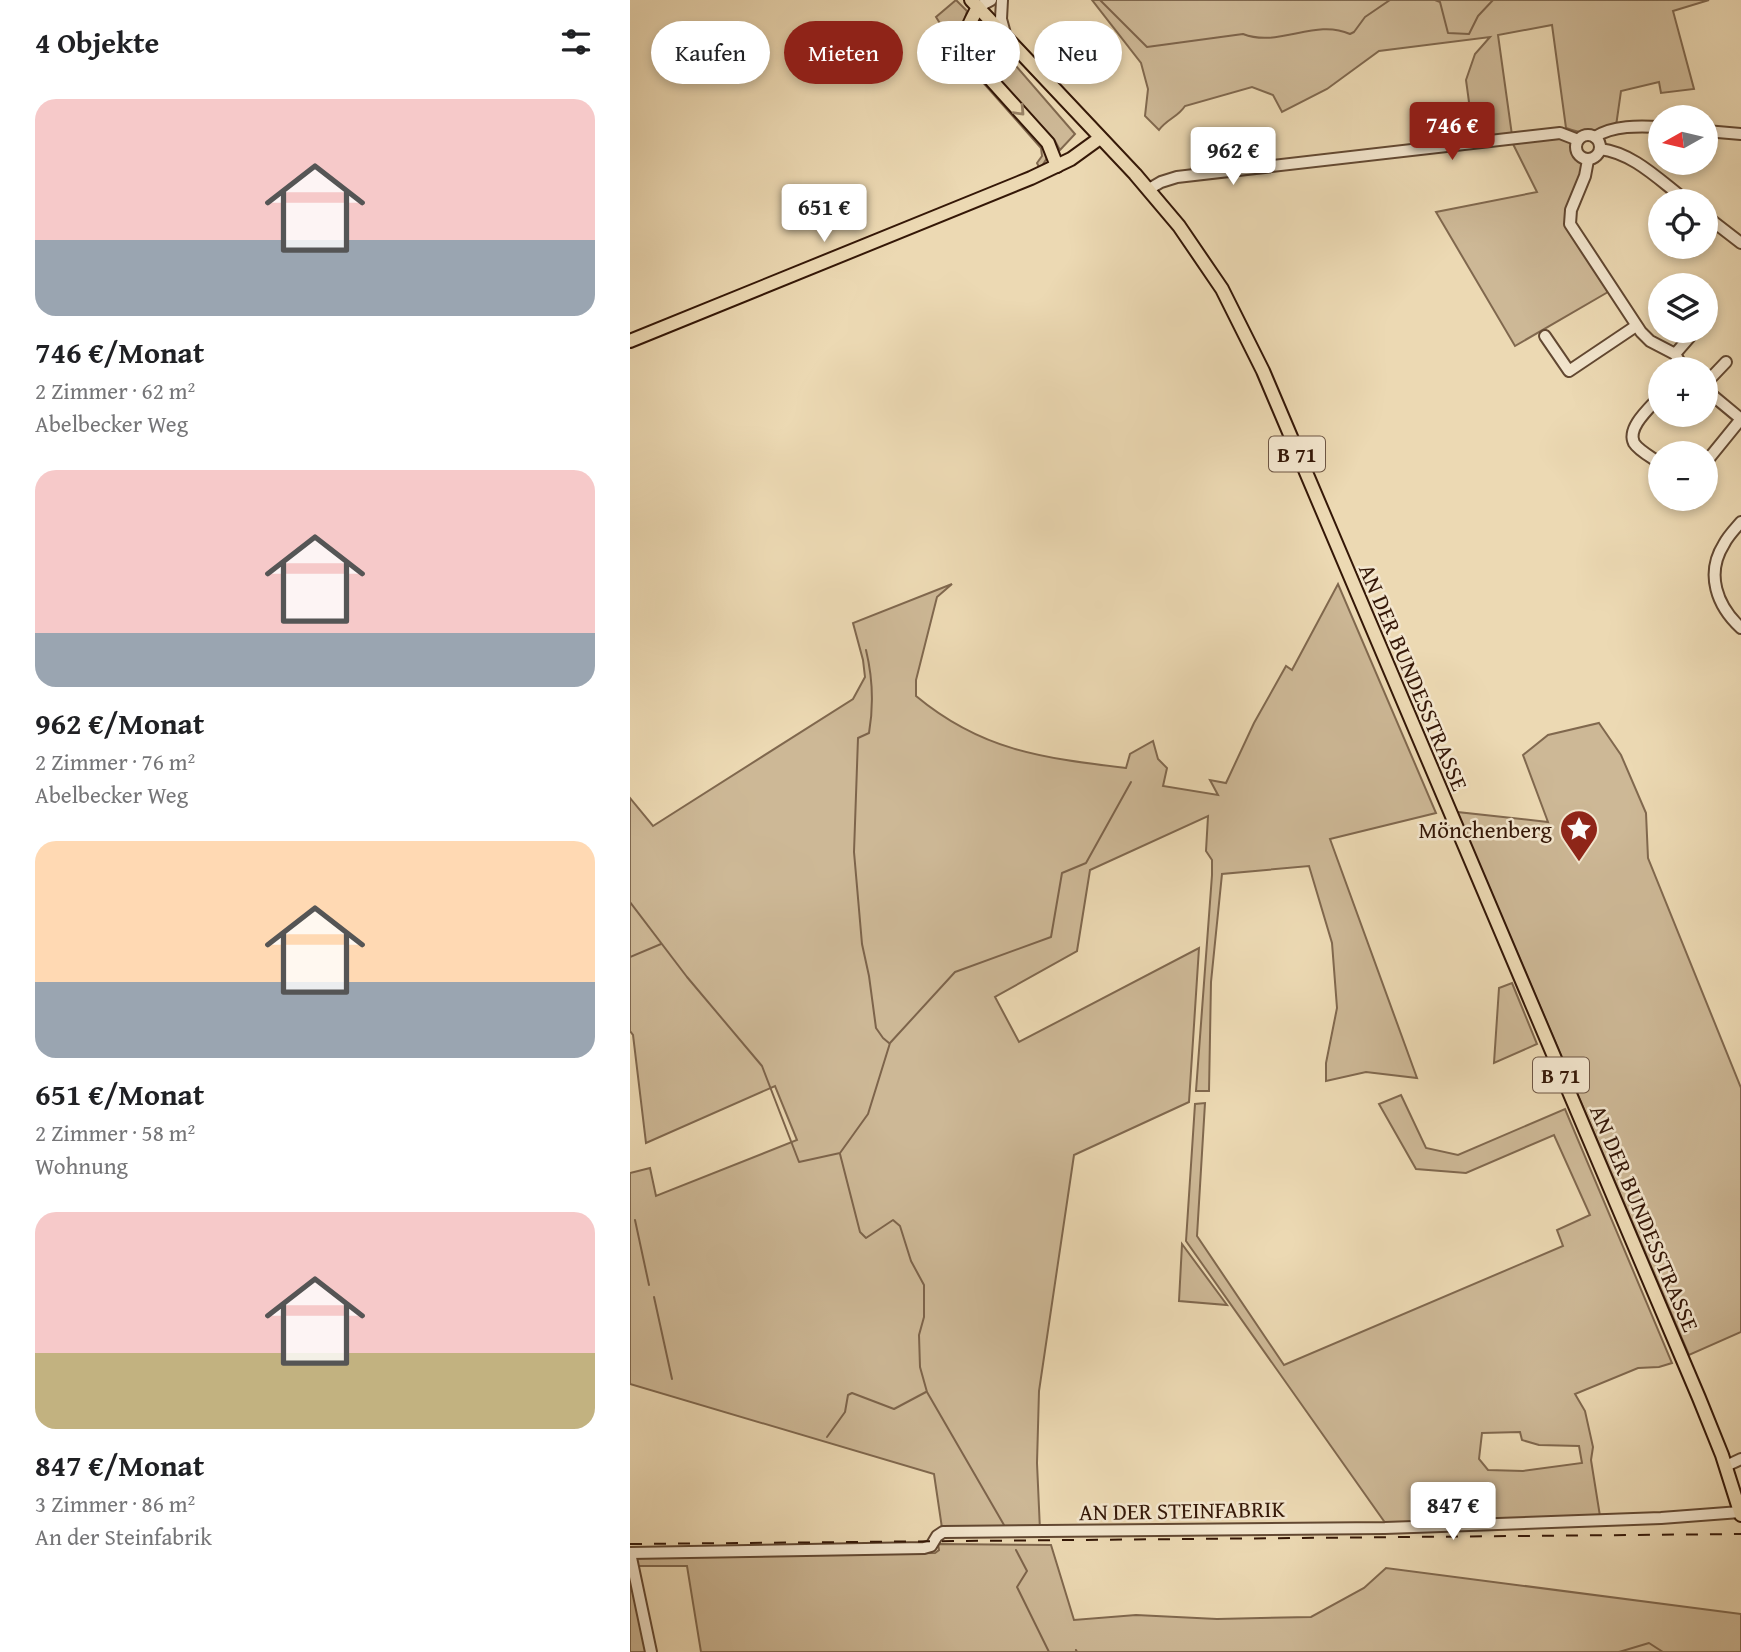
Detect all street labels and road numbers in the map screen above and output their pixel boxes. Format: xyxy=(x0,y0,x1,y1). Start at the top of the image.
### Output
road number: B 71 xyxy=(1269,436,1325,472)
street label: AN DER BUNDESSTRASSE xyxy=(1351,559,1477,795)
road number: B 71 xyxy=(1533,1058,1589,1092)
street label: AN DER BUNDESSTRASSE xyxy=(1582,1100,1708,1336)
street label: AN DER STEINFABRIK xyxy=(1079,1492,1286,1528)

